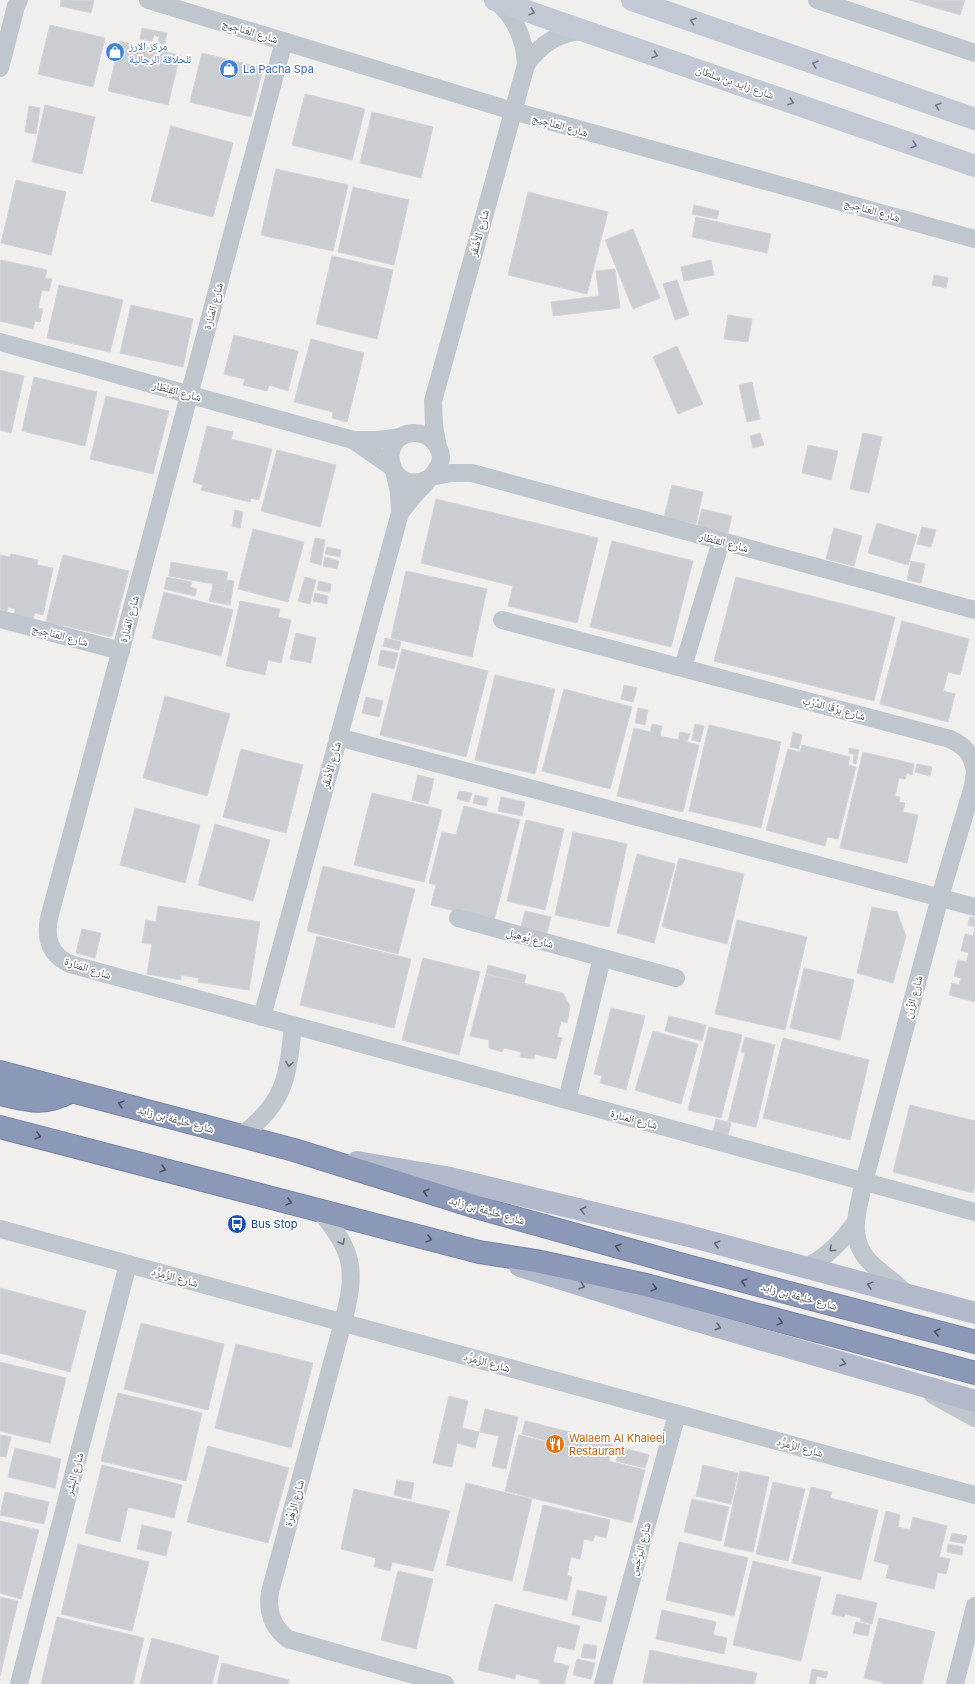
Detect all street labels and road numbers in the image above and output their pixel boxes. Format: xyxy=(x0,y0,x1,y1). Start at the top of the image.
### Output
street label: شارع العَنَاجِيج xyxy=(220,16,280,47)
street label: شارع زايد بن سلطان xyxy=(694,62,776,102)
street label: شارع العَنَاجِيج xyxy=(530,110,590,141)
street label: شارع العَنَاجِيج xyxy=(842,195,902,226)
street label: شارع الأَشْقَر xyxy=(466,208,492,259)
street label: شارع المَنارة xyxy=(200,281,226,331)
street label: شارع القِنْطَار xyxy=(150,377,203,404)
street label: شارع القِنْطَار xyxy=(697,528,750,555)
street label: شارع المَنارة xyxy=(116,594,142,644)
street label: شارع العَنَاجِيج xyxy=(30,621,90,650)
street label: شارع بَرْقَا الدَّرْب xyxy=(801,693,867,723)
street label: شارع الأَشْقَر xyxy=(318,740,344,791)
street label: شارع بُوهيل xyxy=(505,925,555,951)
street label: شارع المَنارة xyxy=(63,954,113,982)
street label: شارع الزِّرَن xyxy=(901,974,925,1020)
street label: شارع خليفة بن زايد xyxy=(136,1102,216,1136)
street label: شارع المَنارة xyxy=(609,1106,659,1132)
street label: شارع خليفة بن زايد xyxy=(447,1192,527,1228)
street label: شارع الزُمرُّد xyxy=(150,1264,200,1290)
street label: شارع خليفة بن زايد xyxy=(759,1279,839,1313)
street label: شارع الزُمرُّد xyxy=(462,1349,512,1375)
street label: شارع الزُمرُّد xyxy=(775,1434,825,1460)
street label: شارع البِشْر xyxy=(61,1451,88,1498)
street label: شارع الزَّهْرَة xyxy=(281,1478,307,1528)
street label: شارع البَرْجَس xyxy=(626,1521,654,1577)

